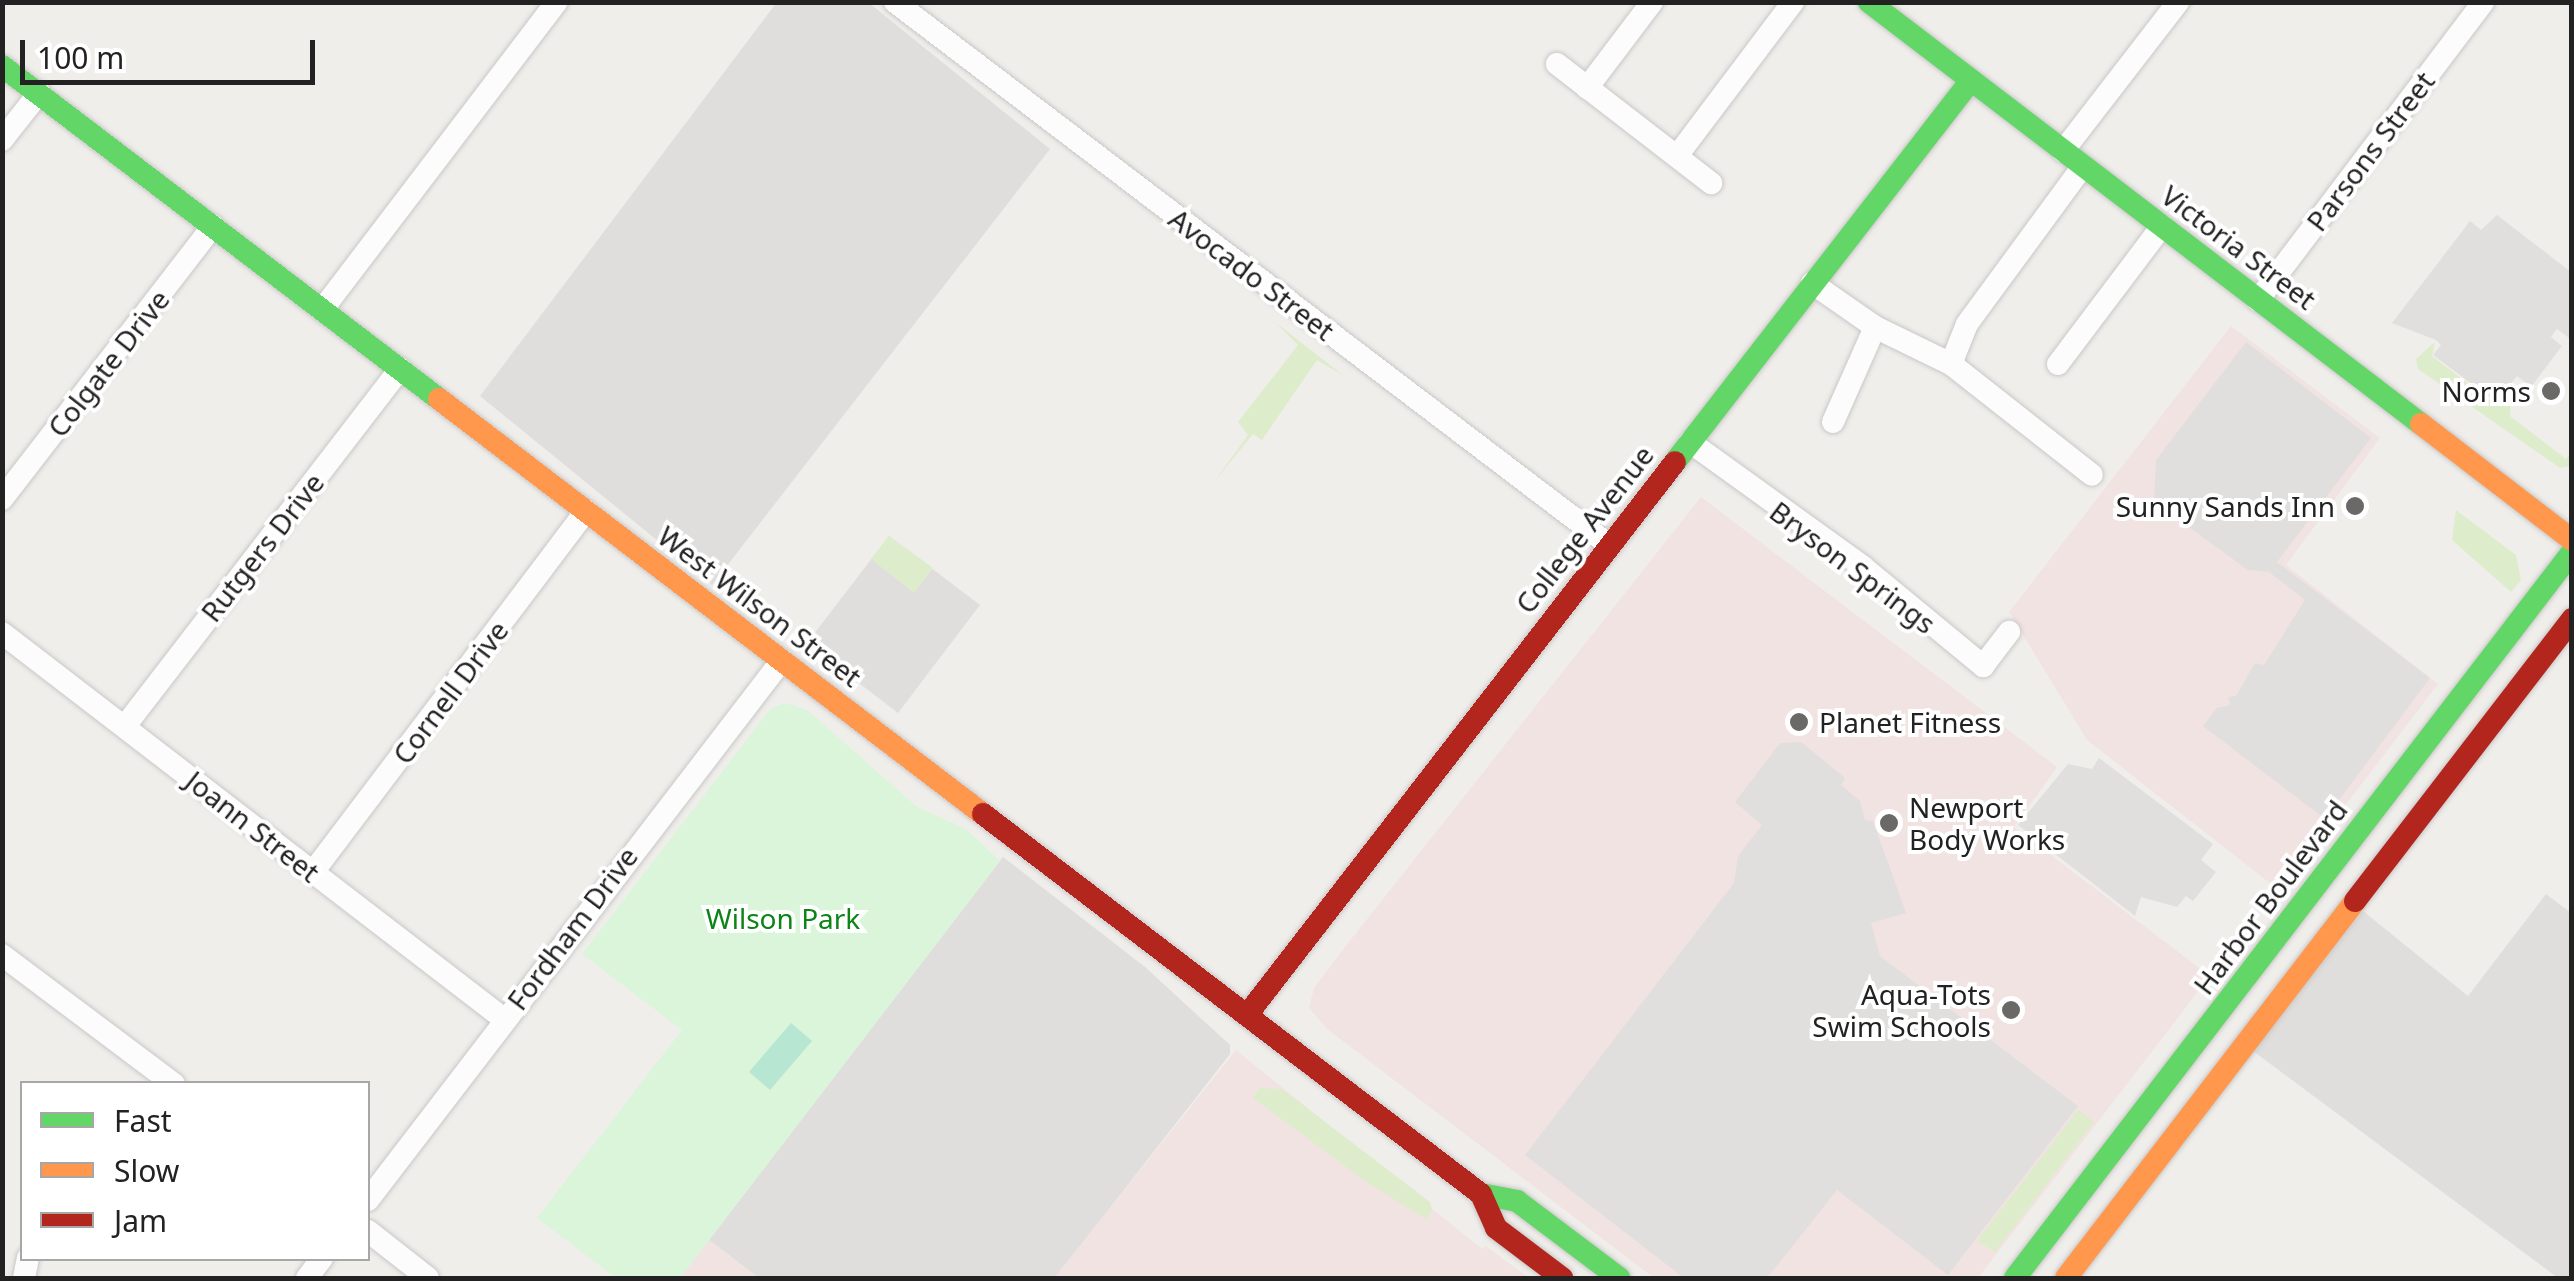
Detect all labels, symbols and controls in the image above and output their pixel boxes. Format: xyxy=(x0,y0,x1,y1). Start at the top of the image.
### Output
scale bar xyxy=(25,20,320,82)
text: 100 m xyxy=(37,37,124,78)
street label: Parsons Street xyxy=(2299,65,2441,237)
street label: Victoria Street xyxy=(2155,178,2323,316)
street label: Avocado Street xyxy=(1163,201,1341,347)
street label: Colgate Drive xyxy=(40,283,176,443)
place label: Norms xyxy=(2442,374,2531,408)
marker: Norms xyxy=(2540,380,2562,402)
street label: College Avenue xyxy=(1508,438,1660,620)
street label: Rutgers Drive xyxy=(194,466,330,628)
place label: Sunny Sands Inn xyxy=(2116,489,2335,523)
street label: Bryson Springs xyxy=(1764,494,1942,640)
marker: Sunny Sands Inn xyxy=(2344,495,2366,517)
street label: West Wilson Street xyxy=(652,519,868,693)
street label: Cornell Drive xyxy=(385,614,515,770)
place label: Planet Fitness xyxy=(1819,705,2001,739)
marker: Planet Fitness xyxy=(1788,711,1810,733)
street label: Joann Street xyxy=(179,763,327,889)
place label: Newport Body Works xyxy=(1909,790,2065,856)
street label: Harbor Boulevard xyxy=(2186,793,2354,1001)
marker: Newport Body Works xyxy=(1878,812,1900,834)
street label: Fordham Drive xyxy=(500,840,644,1016)
park label: Wilson Park xyxy=(706,901,860,935)
place label: Aqua-Tots Swim Schools xyxy=(1812,977,1991,1043)
marker: Aqua-Tots Swim Schools xyxy=(2000,999,2022,1021)
legend xyxy=(20,1081,370,1261)
text: Fast xyxy=(114,1100,172,1141)
text: Slow xyxy=(114,1150,179,1191)
text: Jam xyxy=(114,1200,167,1241)

